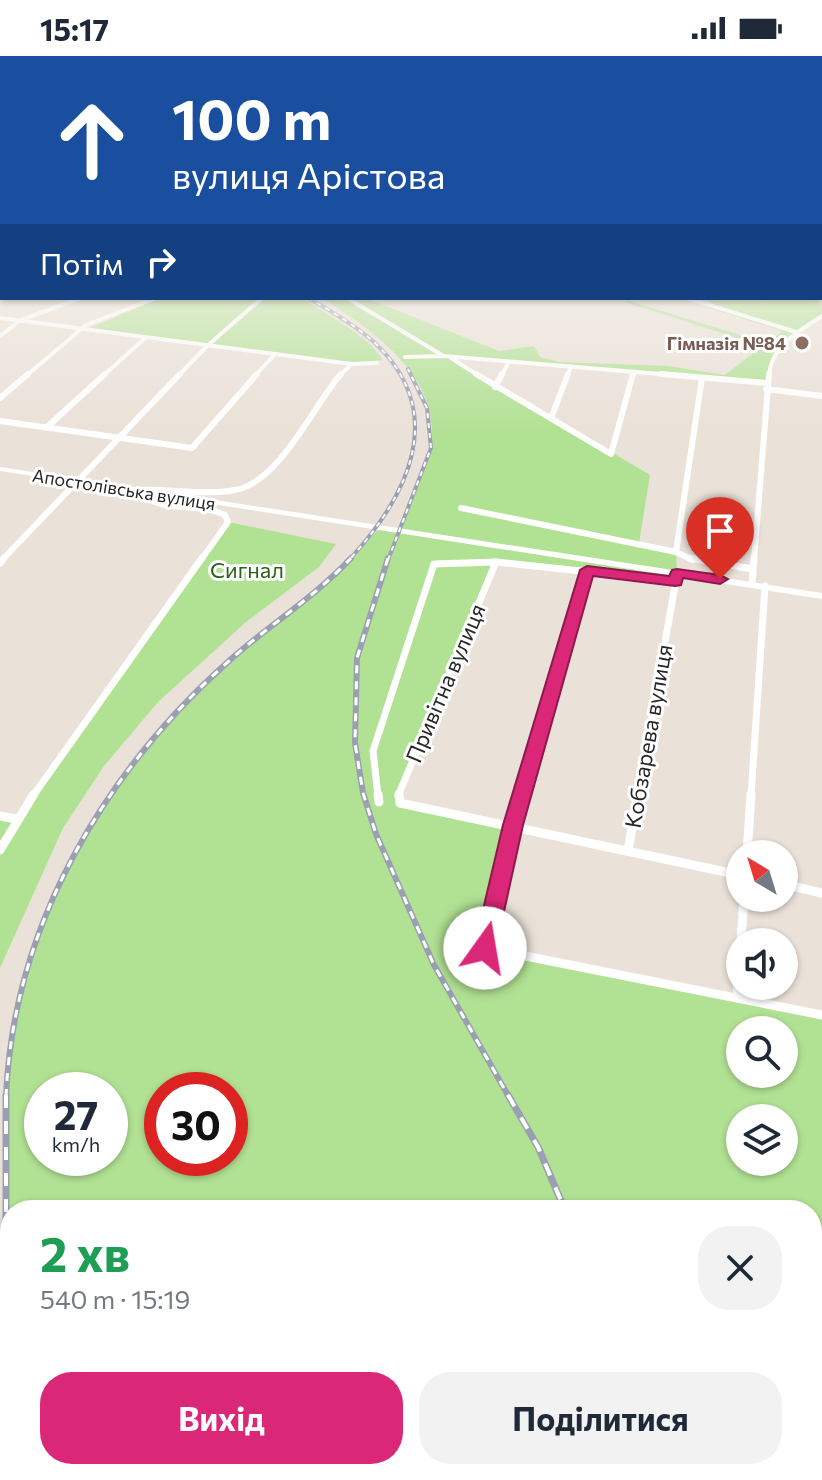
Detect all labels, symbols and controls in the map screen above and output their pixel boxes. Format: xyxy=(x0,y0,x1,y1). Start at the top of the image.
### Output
text: 15:17 xyxy=(40,10,109,47)
text: 100 m xyxy=(172,83,331,152)
icon: ahead xyxy=(40,88,144,192)
text: вулиця Арістова xyxy=(172,152,446,196)
icon: right xyxy=(139,240,183,284)
text: Потім xyxy=(40,244,123,281)
place label: Гімназія №84 xyxy=(667,332,786,354)
marker: Гімназія №84 xyxy=(793,334,811,352)
street label: Апостолівська вулиця xyxy=(31,464,217,514)
pin xyxy=(686,497,754,579)
icon: arrive xyxy=(698,509,742,553)
park label: Сигнал xyxy=(210,556,284,583)
street label: Привітна вулиця xyxy=(399,600,491,766)
street label: Кобзарева вулиця xyxy=(619,642,677,830)
north arrow xyxy=(726,840,798,912)
map controls xyxy=(726,840,798,1176)
position arrow xyxy=(443,906,527,990)
button: sound xyxy=(726,928,798,1000)
button: search xyxy=(726,1016,798,1088)
speed limit sign: 30 xyxy=(144,1072,248,1176)
text: 27 xyxy=(54,1089,98,1138)
button: layers xyxy=(726,1104,798,1176)
text: km/h xyxy=(52,1132,100,1156)
text: 2 хв xyxy=(40,1223,130,1282)
button: close xyxy=(698,1226,782,1310)
text: 540 m · 15:19 xyxy=(40,1283,190,1314)
button: Вихід xyxy=(40,1372,403,1464)
button: Поділитися xyxy=(419,1372,782,1464)

